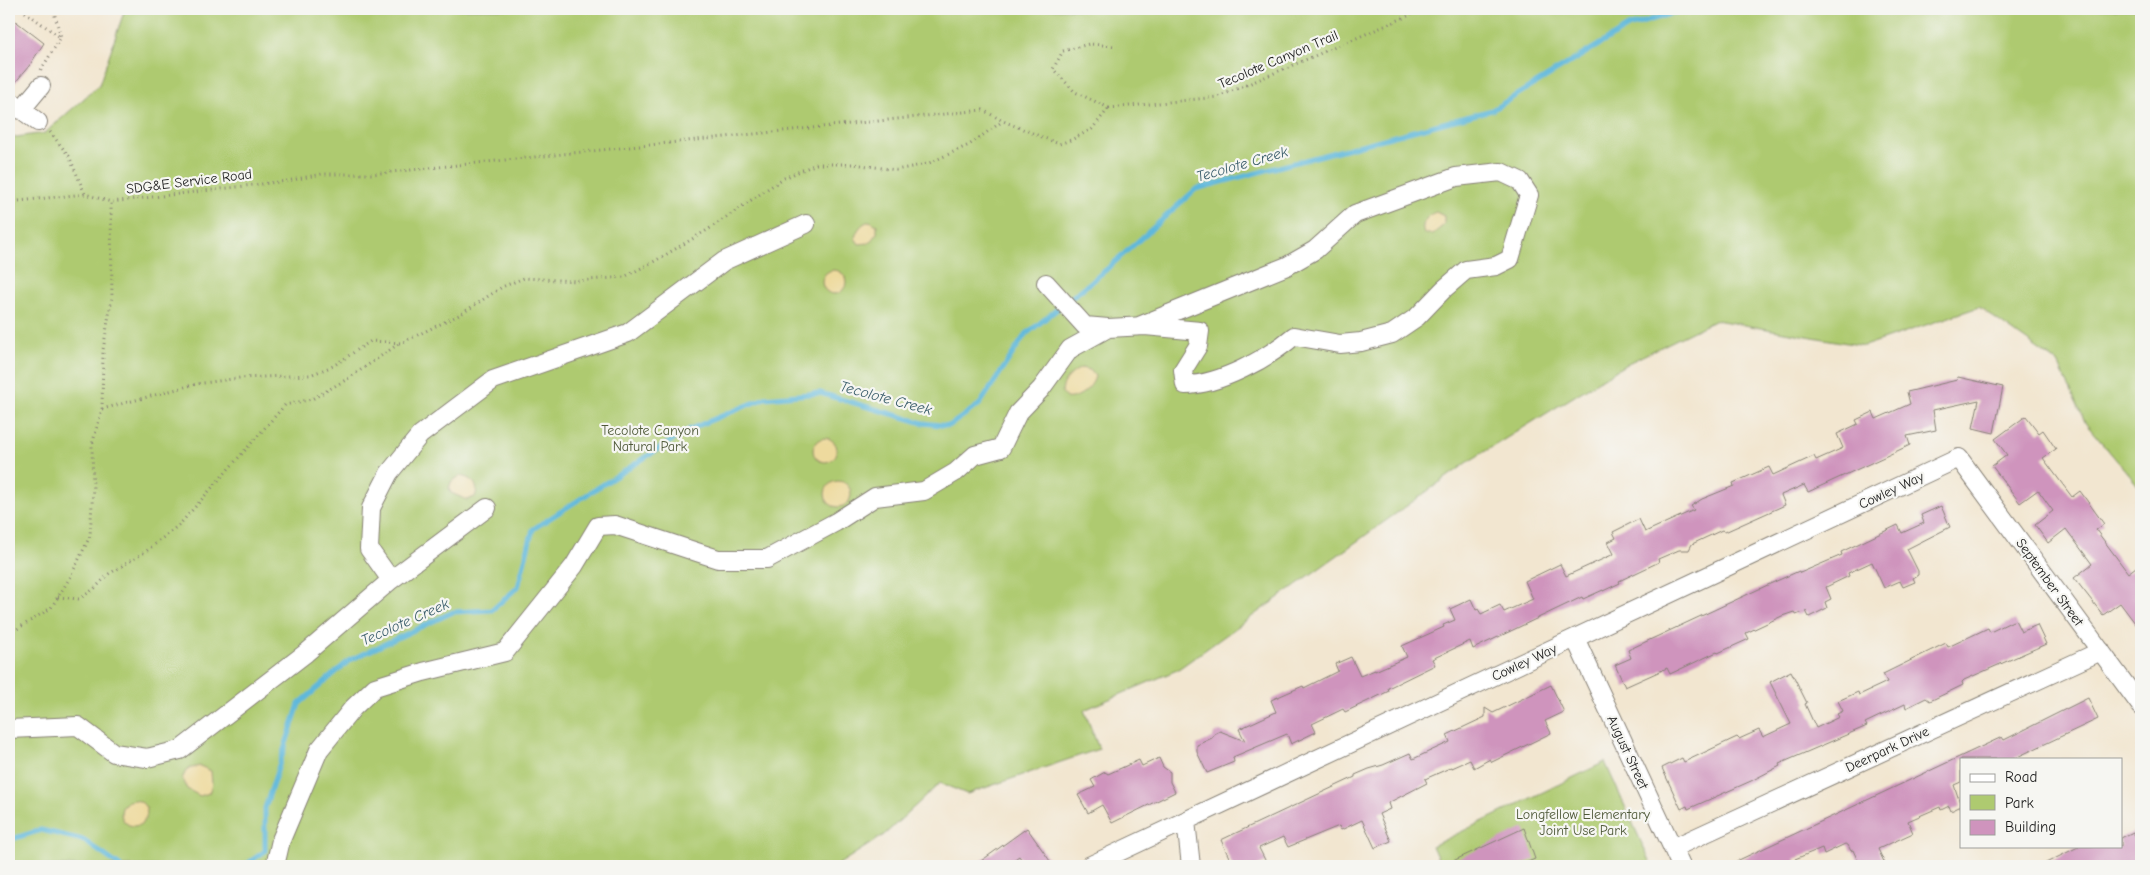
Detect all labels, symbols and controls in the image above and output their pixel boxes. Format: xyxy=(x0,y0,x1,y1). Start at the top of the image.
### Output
street label: Tecolote Canyon Trail xyxy=(1216,27,1341,92)
water label: Tecolote Creek xyxy=(1194,142,1291,186)
street label: SDG&E Service Road xyxy=(125,165,253,198)
water label: Tecolote Creek xyxy=(838,377,935,419)
park label: Tecolote Canyon Natural Park xyxy=(601,422,699,455)
street label: Cowley Way xyxy=(1856,468,1927,513)
street label: September Street xyxy=(2012,535,2088,630)
water label: Tecolote Creek xyxy=(358,594,453,649)
street label: Cowley Way xyxy=(1489,640,1560,685)
street label: August Street xyxy=(1603,713,1652,793)
street label: Deerpark Drive xyxy=(1843,723,1932,776)
legend xyxy=(1960,758,2122,848)
text: Road xyxy=(2005,768,2037,786)
text: Park xyxy=(2005,794,2034,812)
park label: Longfellow Elementary Joint Use Park xyxy=(1516,806,1651,839)
text: Building xyxy=(2005,818,2056,836)

